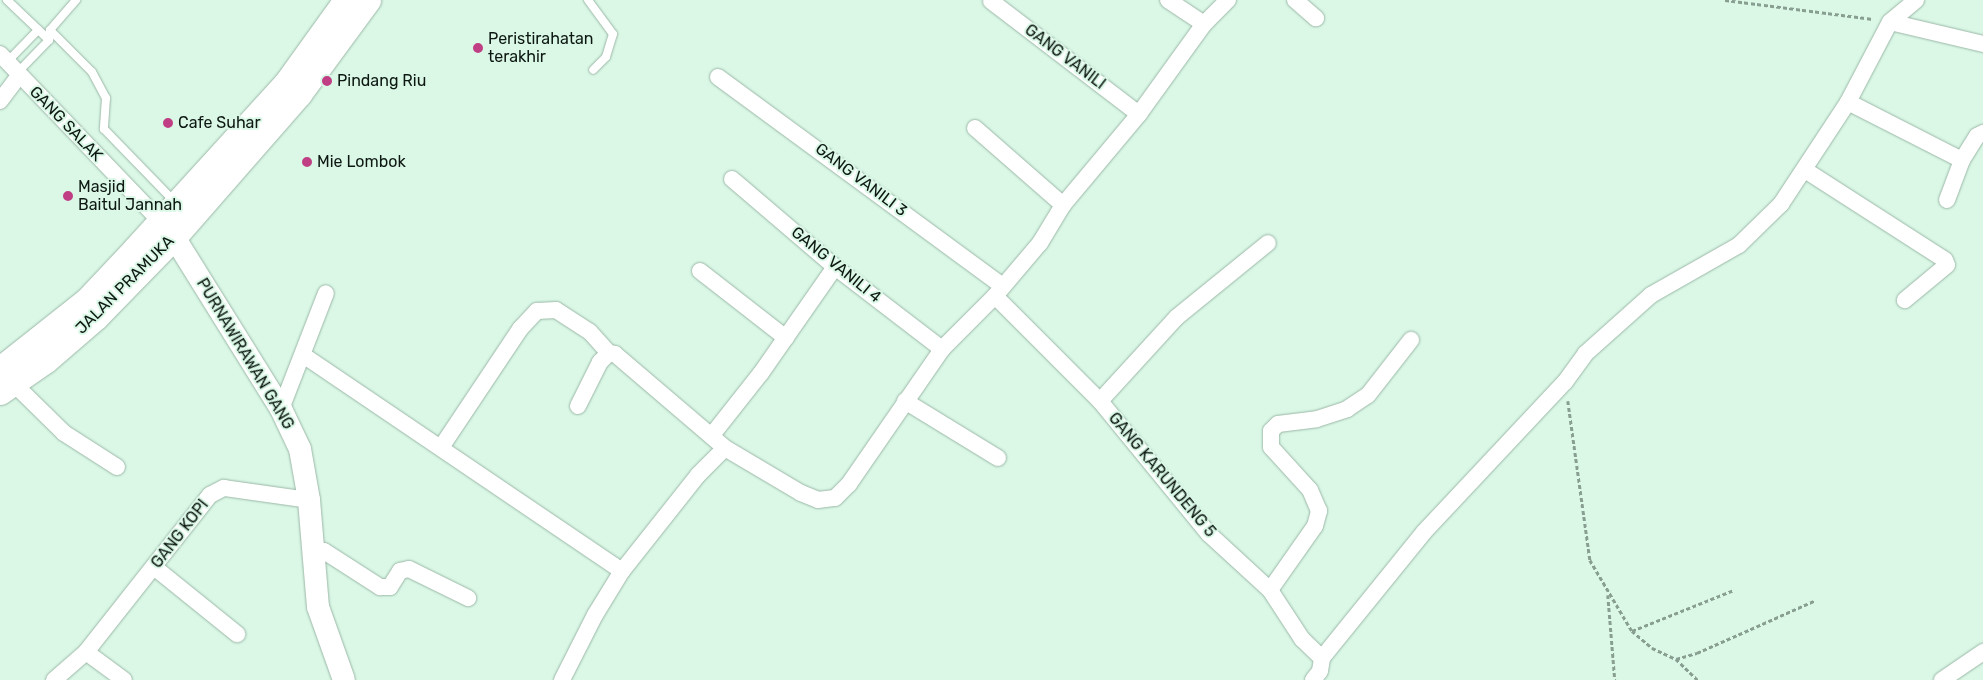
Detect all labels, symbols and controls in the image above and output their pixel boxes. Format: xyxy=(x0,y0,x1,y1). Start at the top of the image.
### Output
street label: GANG VANILI xyxy=(1021,20,1109,94)
place label: Peristirahatan terakhir xyxy=(488,29,593,67)
marker: Peristirahatan terakhir xyxy=(472,42,484,54)
place label: Pindang Riu xyxy=(337,71,426,91)
marker: Pindang Riu xyxy=(321,75,333,87)
street label: GANG SALAK xyxy=(25,82,107,166)
place label: Cafe Suhar xyxy=(178,113,261,133)
marker: Cafe Suhar xyxy=(162,117,174,129)
street label: GANG VANILI 3 xyxy=(811,139,911,221)
place label: Mie Lombok xyxy=(317,152,406,172)
marker: Mie Lombok xyxy=(301,156,313,168)
place label: Masjid Baitul Jannah xyxy=(78,177,182,215)
marker: Masjid Baitul Jannah xyxy=(62,190,74,202)
street label: GANG VANILI 4 xyxy=(787,223,885,307)
street label: JALAN PRAMUKA xyxy=(72,232,178,338)
street label: PURNAWIRAWAN GANG xyxy=(192,275,298,433)
street label: GANG KARUNDENG 5 xyxy=(1104,409,1220,541)
street label: GANG KOPI xyxy=(147,496,213,572)

